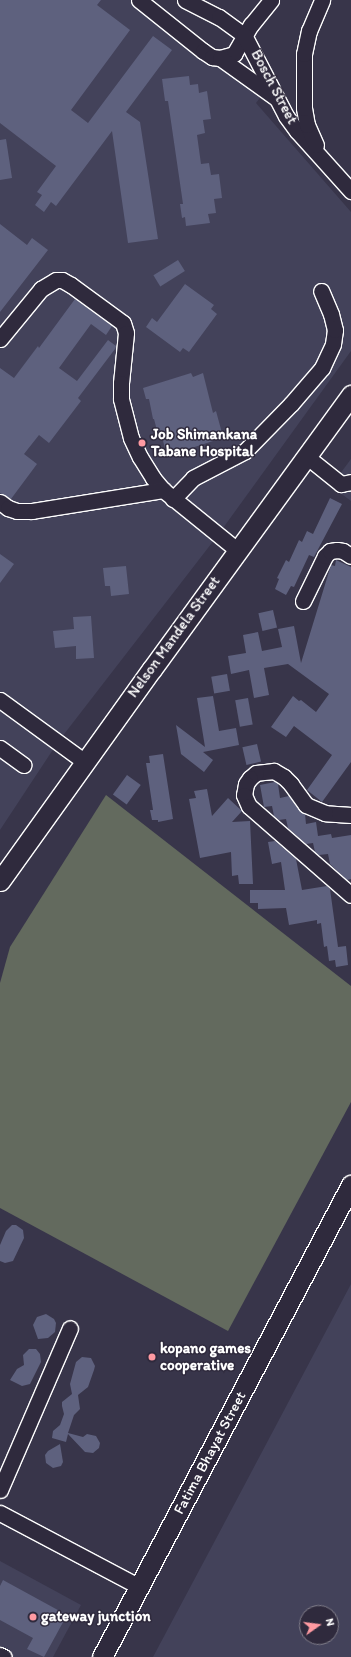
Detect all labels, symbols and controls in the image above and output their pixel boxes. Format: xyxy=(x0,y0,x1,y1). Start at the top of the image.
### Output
street label: Bosch Street xyxy=(247,47,301,127)
place label: Job Shimankana Tabane Hospital xyxy=(151,425,257,460)
marker: Job Shimankana Tabane Hospital xyxy=(136,437,148,449)
street label: Nelson Mandela Street xyxy=(124,573,224,701)
place label: kopano games cooperative xyxy=(160,1339,251,1374)
marker: kopano games cooperative xyxy=(147,1352,157,1362)
street label: Fatima Bhayat Street xyxy=(170,1389,250,1517)
north arrow xyxy=(299,1605,339,1645)
place label: gateway junction xyxy=(41,1608,150,1626)
marker: gateway junction xyxy=(28,1612,38,1622)
text: N xyxy=(323,1617,337,1627)

